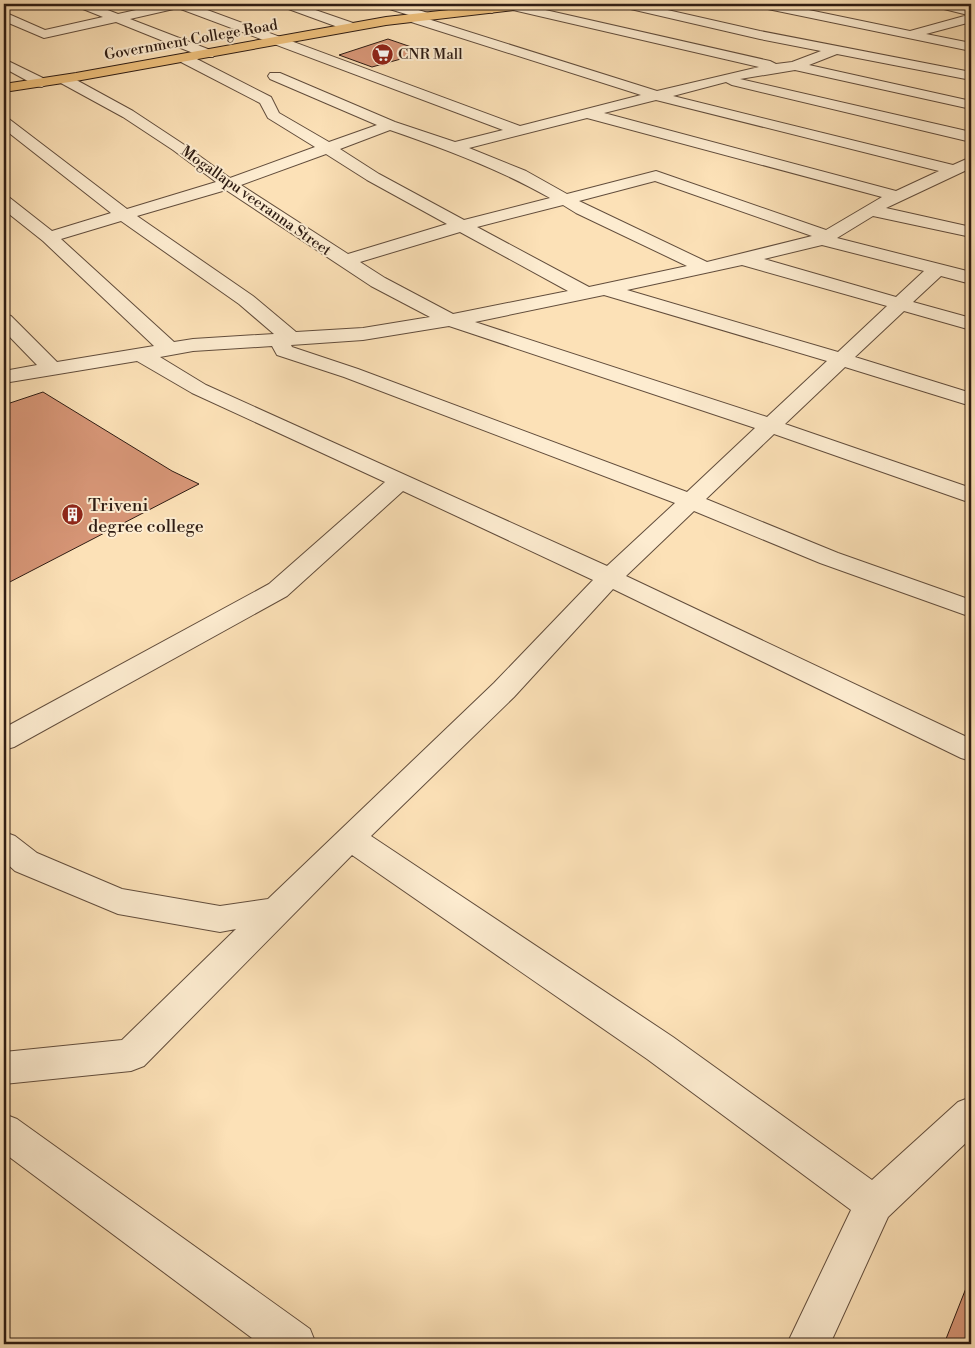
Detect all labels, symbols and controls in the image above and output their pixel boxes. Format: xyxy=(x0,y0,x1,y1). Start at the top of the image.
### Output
street label: Government College Road xyxy=(103,15,280,65)
supermarket icon: CNR Mall xyxy=(370,42,394,66)
place label: CNR Mall xyxy=(398,45,463,64)
street label: Mogallapu veeranna Street xyxy=(177,142,336,261)
place label: Triveni degree college xyxy=(88,494,204,538)
building icon: Triveni degree college xyxy=(60,503,84,527)

